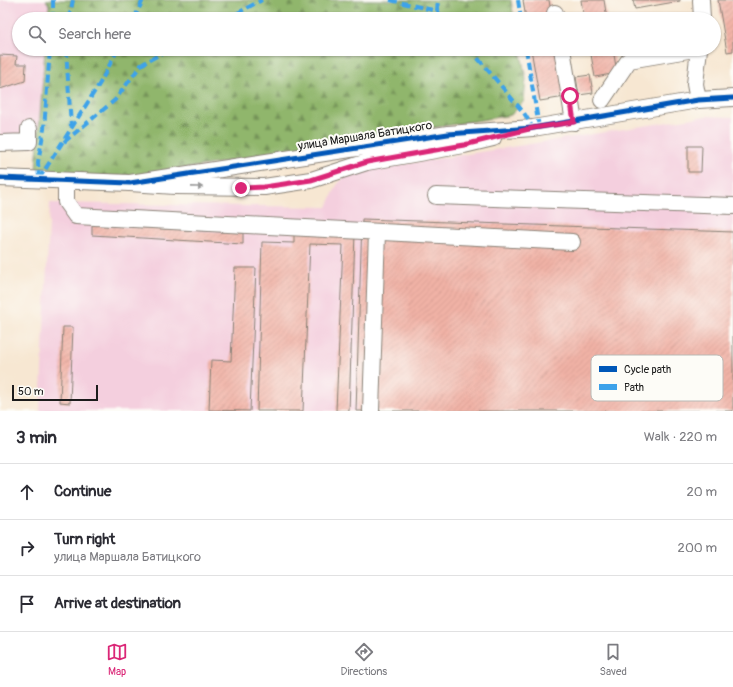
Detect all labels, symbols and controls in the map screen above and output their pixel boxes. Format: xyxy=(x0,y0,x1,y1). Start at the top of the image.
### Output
search box xyxy=(12,12,721,56)
icon: search xyxy=(26,23,48,45)
text: Search here xyxy=(58,25,131,44)
route start xyxy=(561,87,579,105)
street label: улица Маршала Батицкого xyxy=(296,118,434,154)
route end xyxy=(232,179,250,197)
one-way arrow xyxy=(191,184,204,190)
legend xyxy=(591,355,723,401)
text: Cycle path xyxy=(624,363,671,376)
text: Path xyxy=(624,381,644,394)
scale bar xyxy=(12,383,98,402)
text: 50 m xyxy=(18,385,44,398)
text: 3 min xyxy=(16,427,57,448)
text: Walk · 220 m xyxy=(644,429,717,445)
icon: ahead xyxy=(16,481,38,503)
text: Continue xyxy=(54,482,112,501)
text: 20 m xyxy=(686,484,717,500)
text: Turn right xyxy=(54,530,115,549)
icon: right xyxy=(16,537,38,559)
text: 200 m xyxy=(678,540,717,556)
text: улица Маршала Батицкого xyxy=(54,549,201,565)
icon: arrive xyxy=(16,593,38,615)
text: Arrive at destination xyxy=(54,594,181,613)
tab: Map xyxy=(106,641,128,678)
tab: Directions xyxy=(340,641,387,678)
tab: Saved xyxy=(600,641,627,678)

